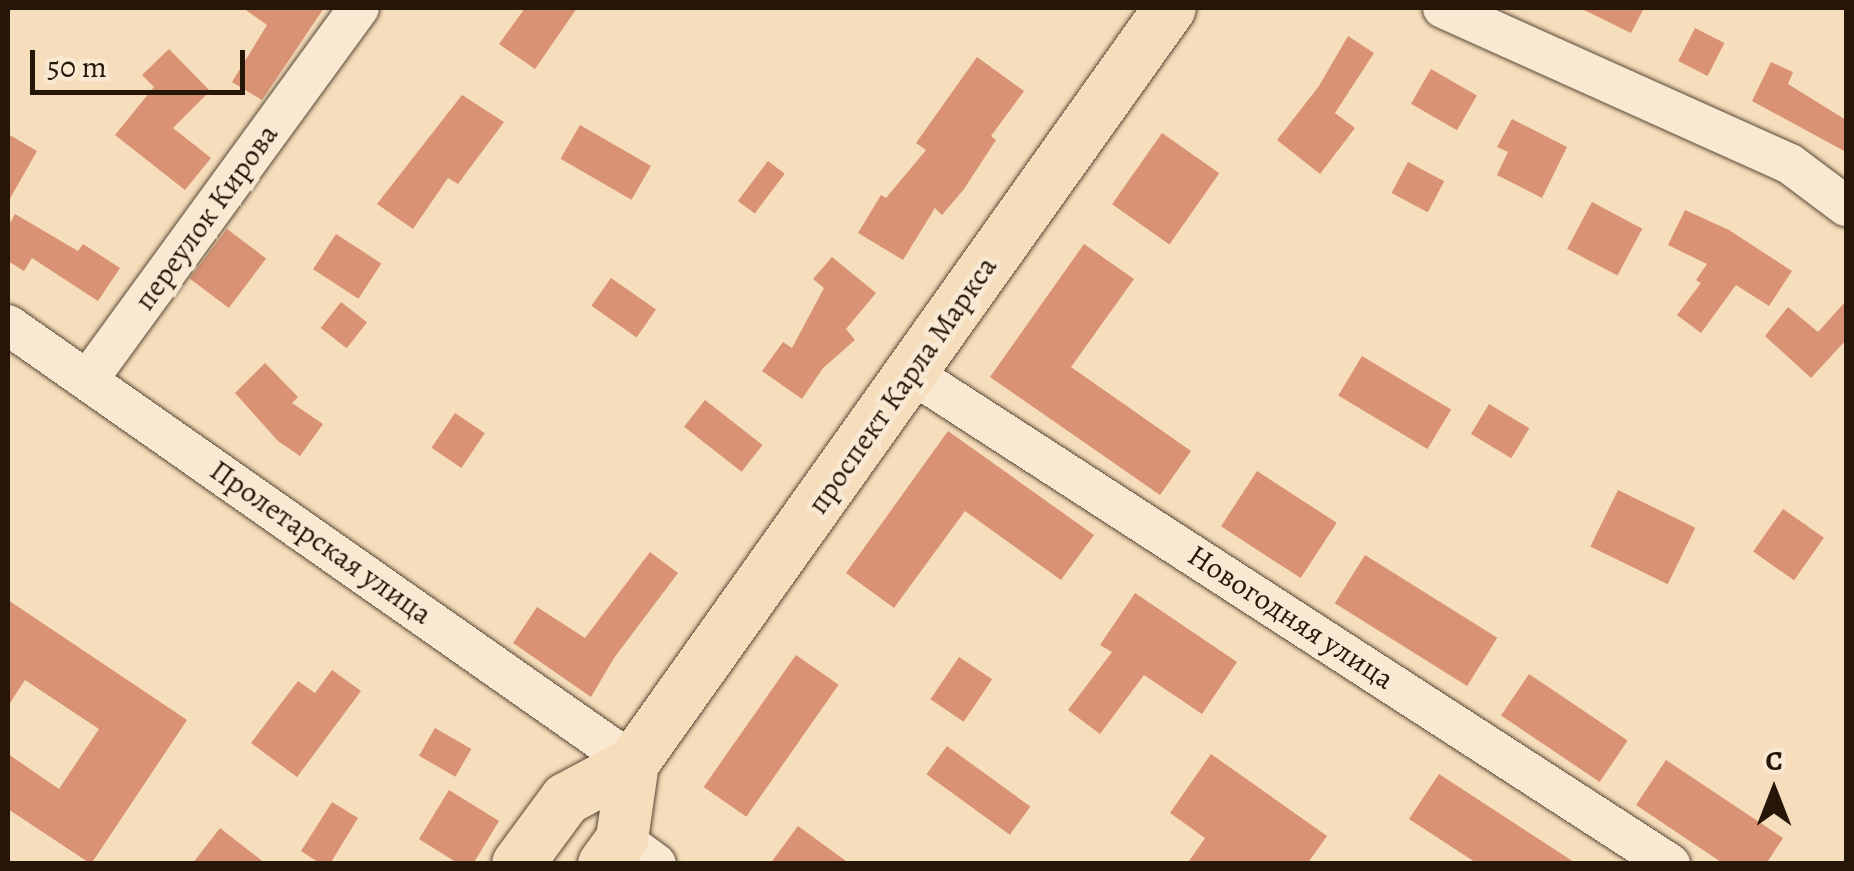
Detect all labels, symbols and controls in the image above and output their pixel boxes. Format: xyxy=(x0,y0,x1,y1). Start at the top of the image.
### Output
scale bar xyxy=(35,30,250,92)
text: 50 m xyxy=(47,47,107,87)
street label: переулок Кирова xyxy=(126,117,286,317)
street label: проспект Карла Маркса xyxy=(800,249,1004,521)
street label: Пролетарская улица xyxy=(203,452,439,632)
street label: Новогодняя улица xyxy=(1181,537,1401,697)
north arrow xyxy=(1724,741,1824,841)
text: С xyxy=(1765,742,1783,780)

